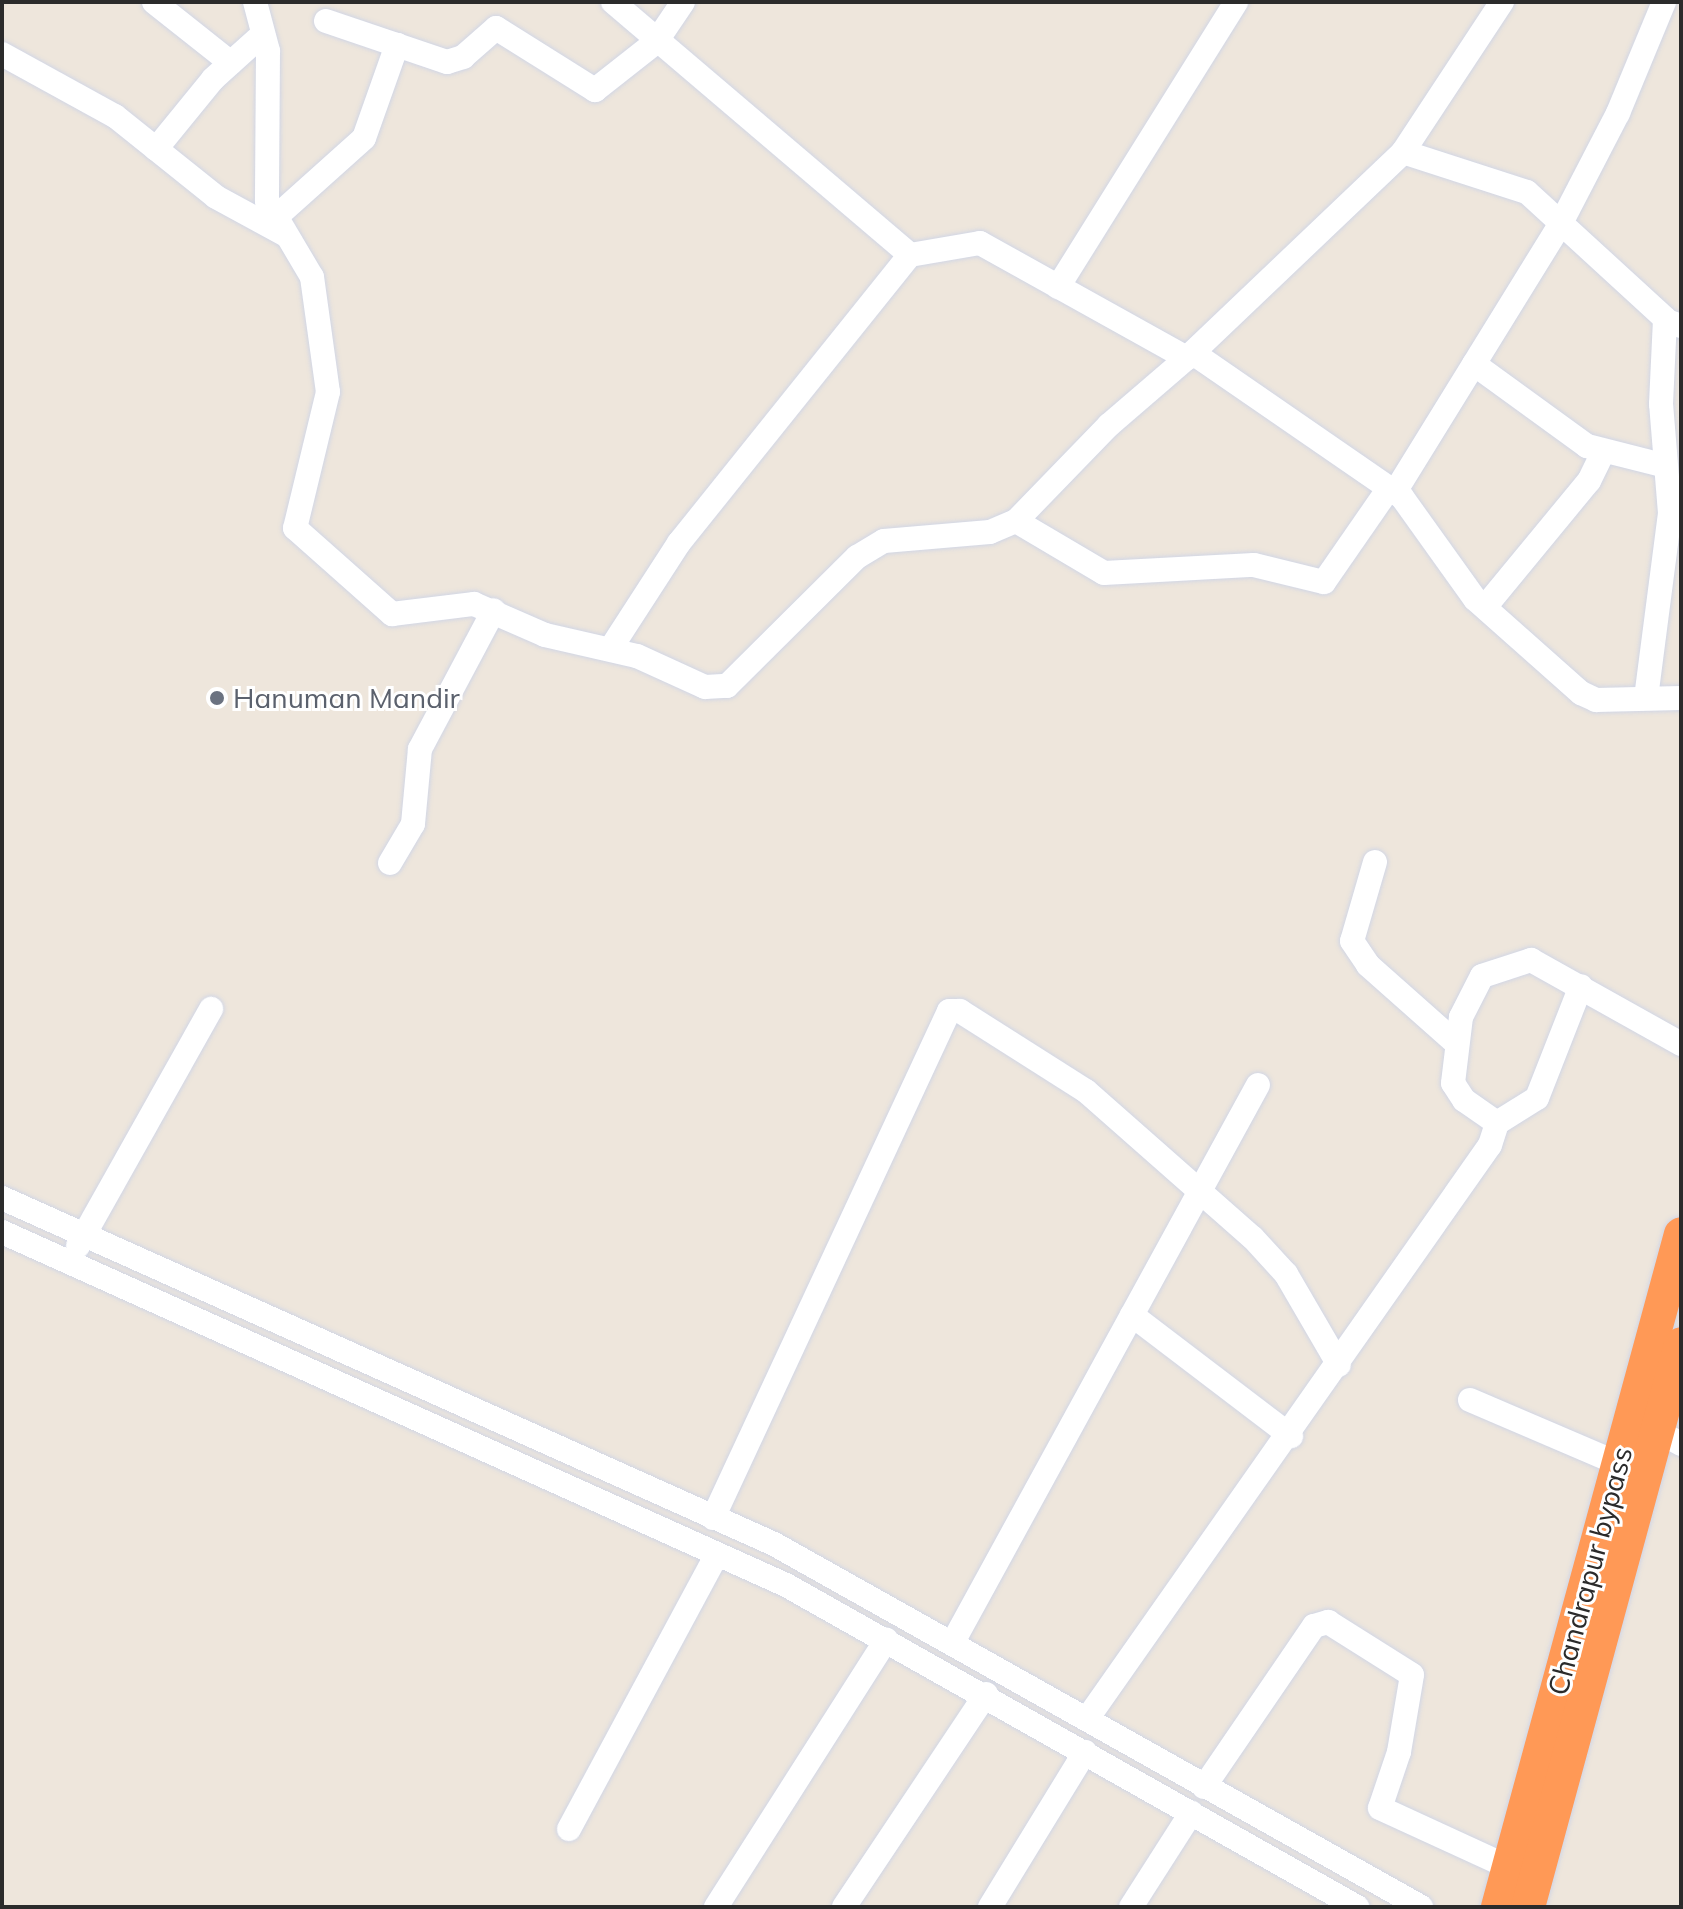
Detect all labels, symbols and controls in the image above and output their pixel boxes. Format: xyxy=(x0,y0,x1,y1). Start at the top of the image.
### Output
place label: Hanuman Mandir xyxy=(233,681,460,715)
marker: Hanuman Mandir xyxy=(208,689,226,707)
street label: Chandrapur bypass xyxy=(1541,1443,1639,1699)

